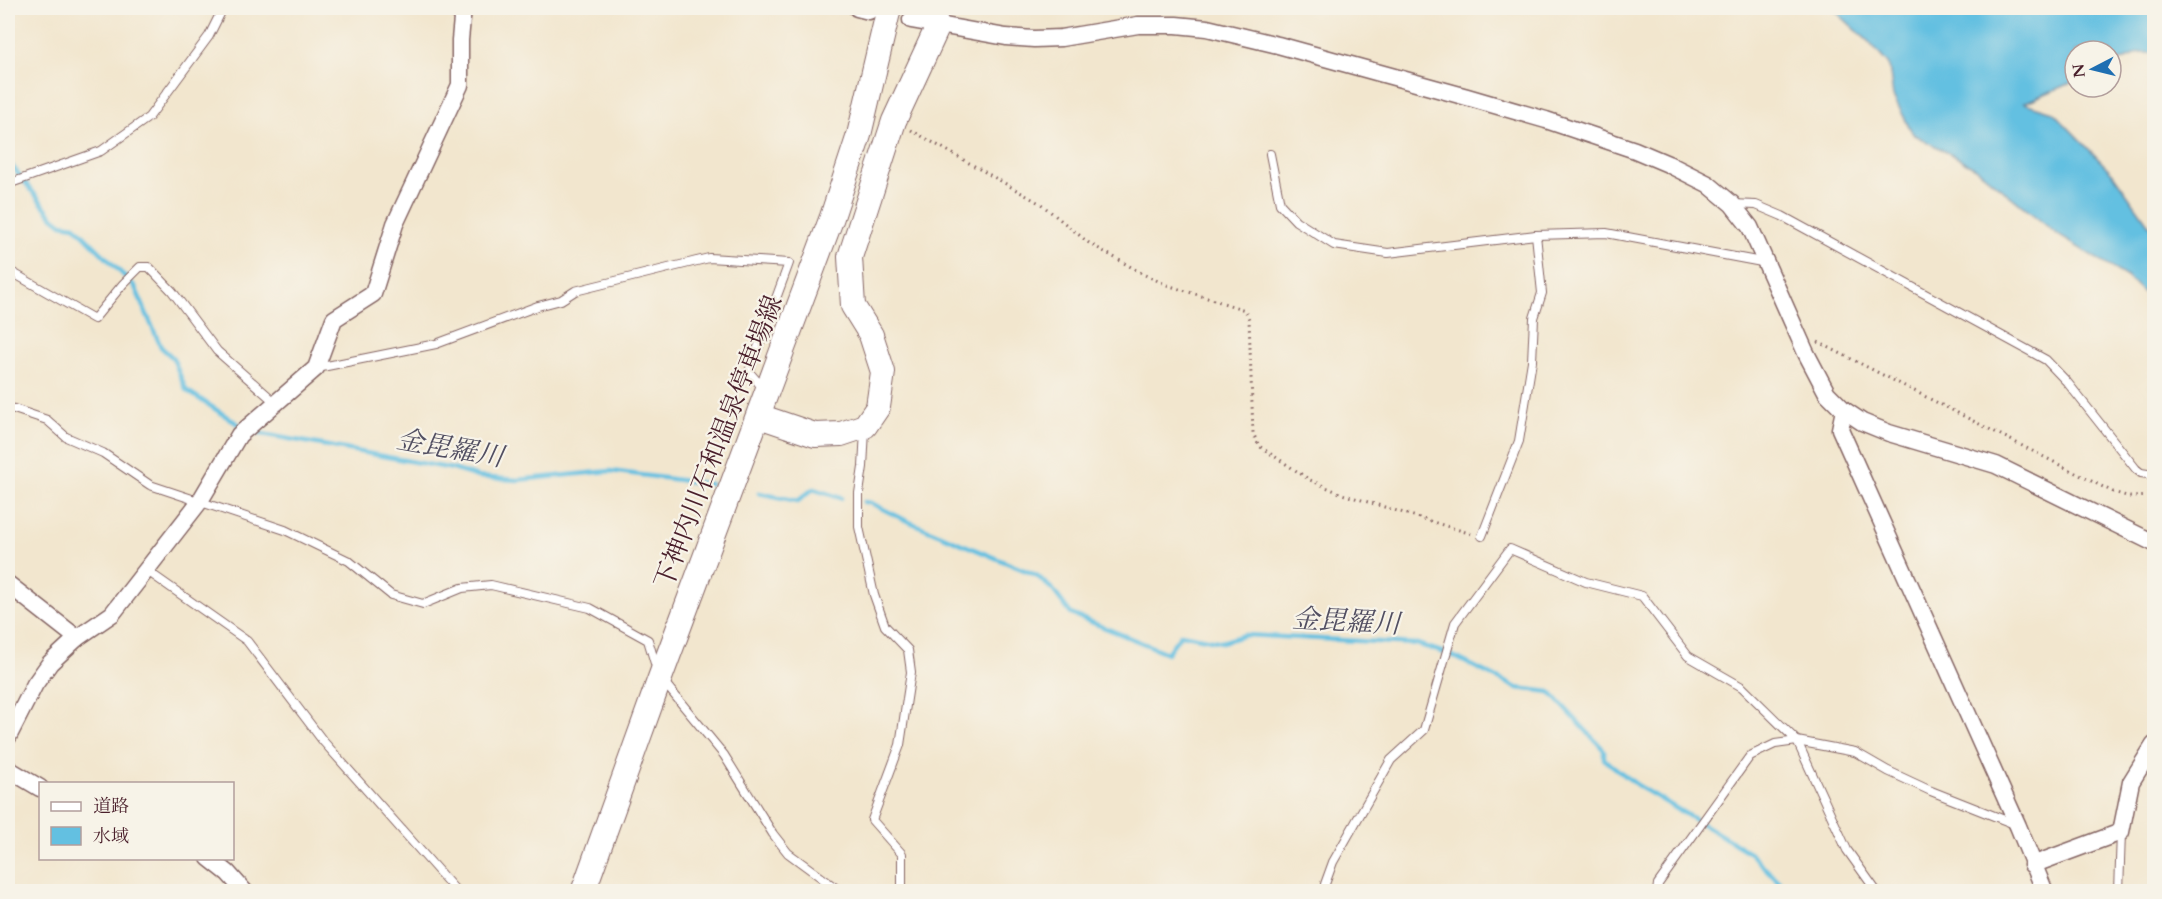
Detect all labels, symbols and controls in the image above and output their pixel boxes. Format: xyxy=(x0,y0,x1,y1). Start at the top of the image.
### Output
north arrow xyxy=(2063,39,2123,99)
text: N xyxy=(2067,62,2091,79)
street label: 下神内川石和温泉停車場線 xyxy=(646,290,791,594)
water label: 金毘羅川 xyxy=(394,421,509,477)
water label: 金毘羅川 xyxy=(1291,600,1404,643)
legend xyxy=(39,782,234,860)
text: 道路 xyxy=(93,794,129,819)
text: 水域 xyxy=(93,824,129,849)

